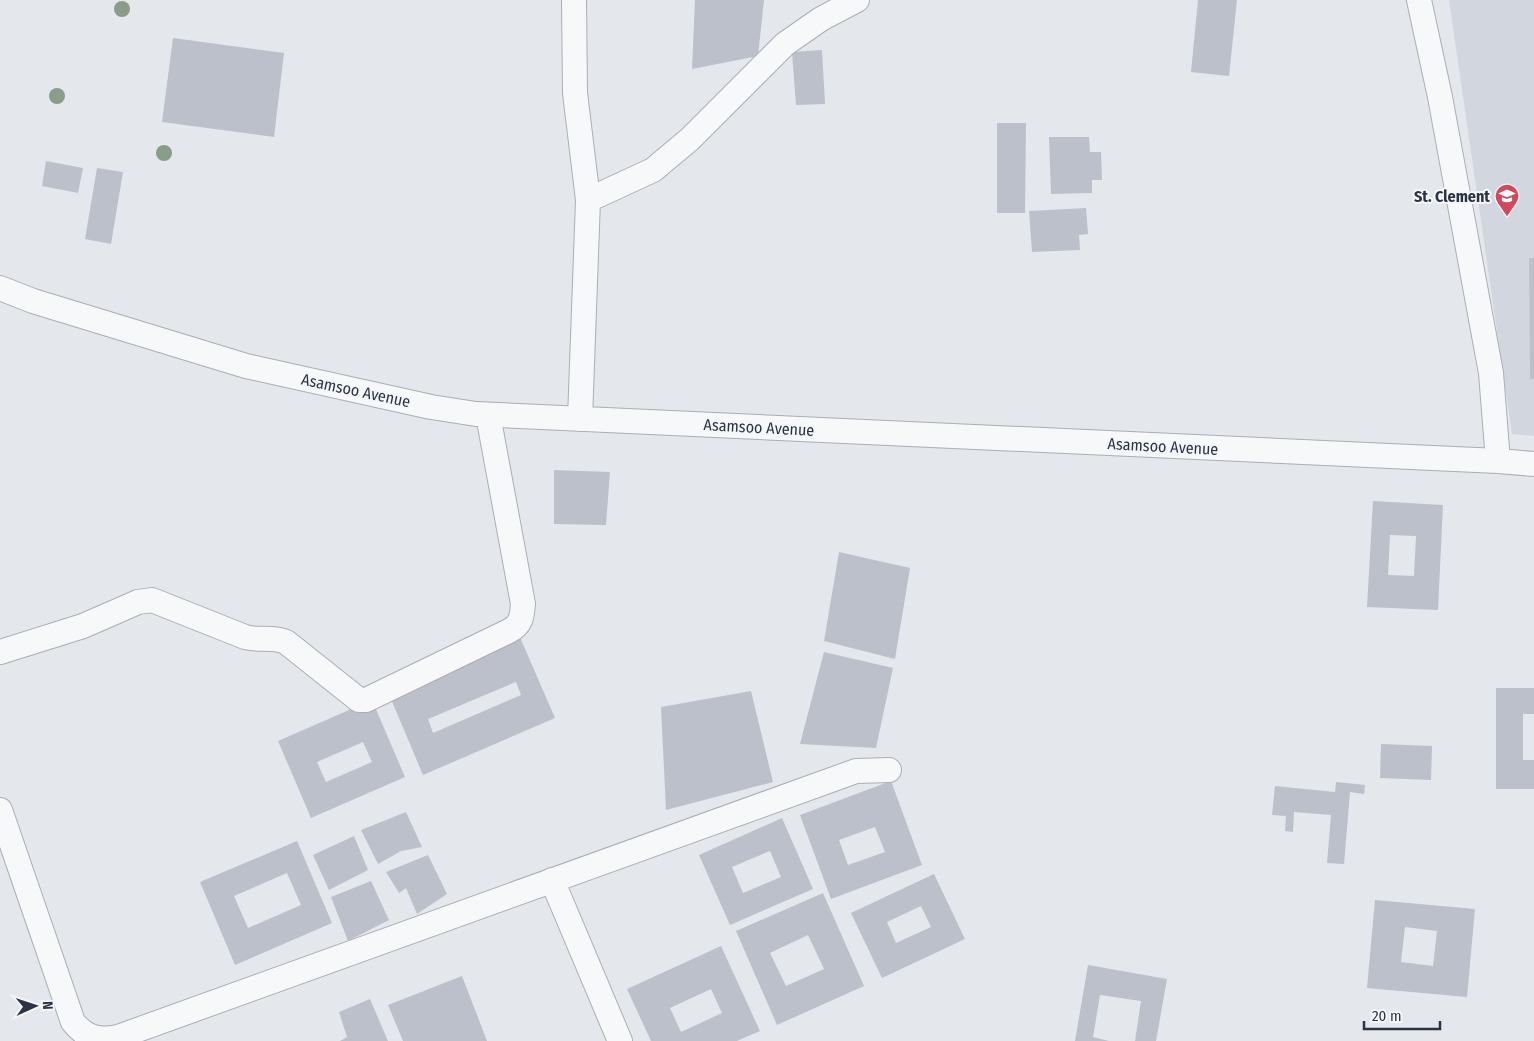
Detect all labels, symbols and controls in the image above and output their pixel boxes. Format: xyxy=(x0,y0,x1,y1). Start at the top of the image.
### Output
school or university icon: St. Clement xyxy=(1494,183,1520,217)
place label: St. Clement xyxy=(1414,187,1490,206)
street label: Asamsoo Avenue xyxy=(300,370,412,411)
street label: Asamsoo Avenue xyxy=(703,415,815,440)
street label: Asamsoo Avenue xyxy=(1107,434,1219,459)
north arrow xyxy=(10,981,60,1031)
scale bar xyxy=(1364,998,1440,1030)
text: N xyxy=(39,1001,56,1010)
text: 20 m xyxy=(1372,1007,1402,1025)

